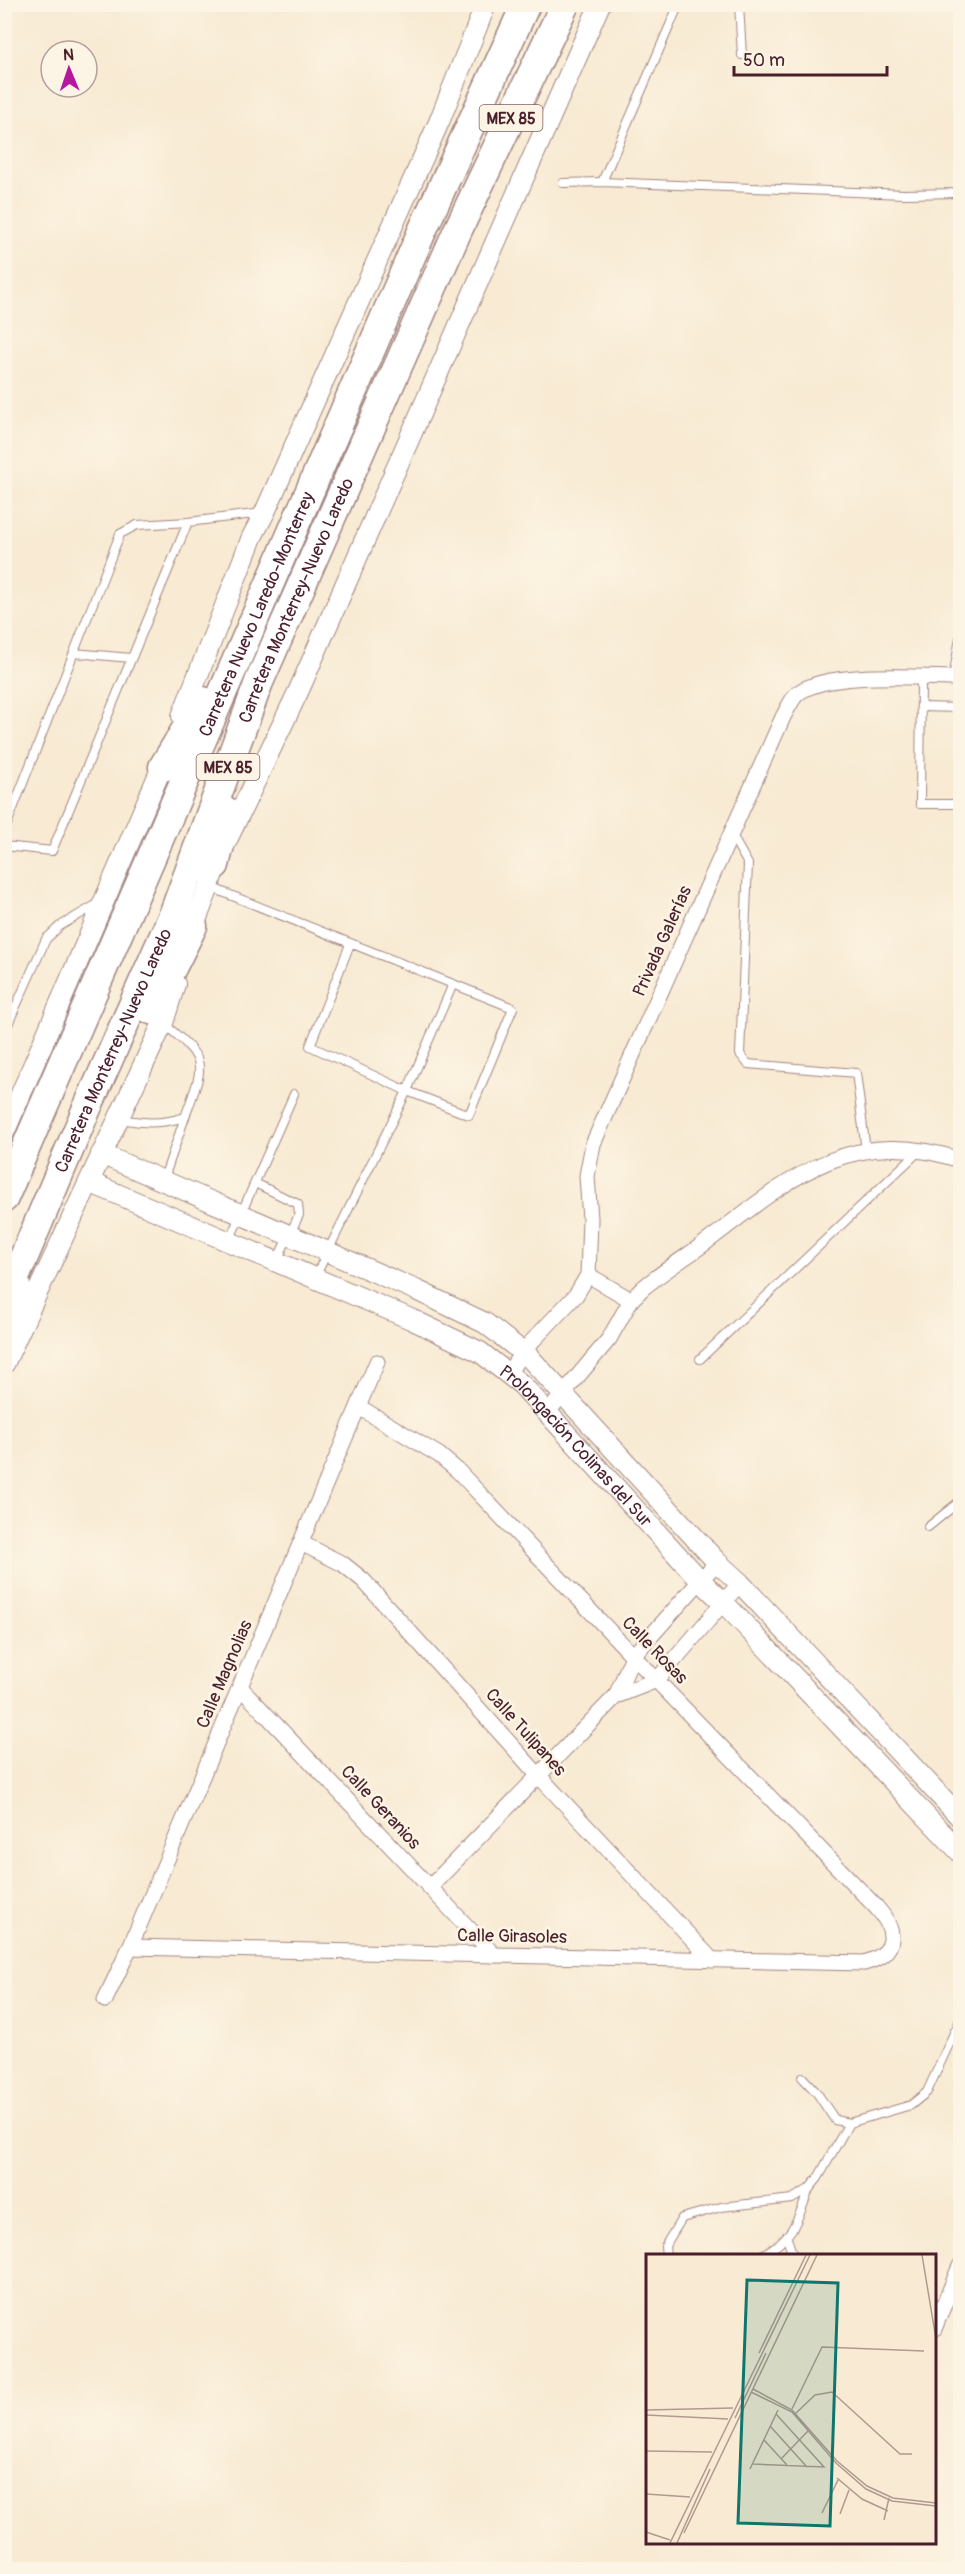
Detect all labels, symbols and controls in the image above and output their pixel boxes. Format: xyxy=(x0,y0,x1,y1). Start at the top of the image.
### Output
north arrow xyxy=(39,39,99,99)
scale bar xyxy=(734,39,887,77)
text: N xyxy=(63,45,74,65)
text: 50 m xyxy=(743,49,785,72)
road number: MEX 85 xyxy=(480,105,542,131)
street label: Carretera Monterrey-Nuevo Laredo xyxy=(234,474,359,726)
street label: Carretera Nuevo Laredo-Monterrey xyxy=(194,488,320,740)
road number: MEX 85 xyxy=(196,754,260,780)
street label: Privada Galerías xyxy=(628,882,697,1000)
street label: Carretera Monterrey-Nuevo Laredo xyxy=(50,925,178,1176)
street label: Prolongación Colinas del Sur xyxy=(494,1360,657,1532)
street label: Calle Rosas xyxy=(617,1612,693,1689)
street label: Calle Magnolias xyxy=(191,1617,258,1732)
street label: Calle Tulipanes xyxy=(480,1684,571,1781)
street label: Calle Geranios xyxy=(336,1760,426,1854)
street label: Calle Girasoles xyxy=(457,1924,567,1949)
inset map xyxy=(646,2254,935,2544)

